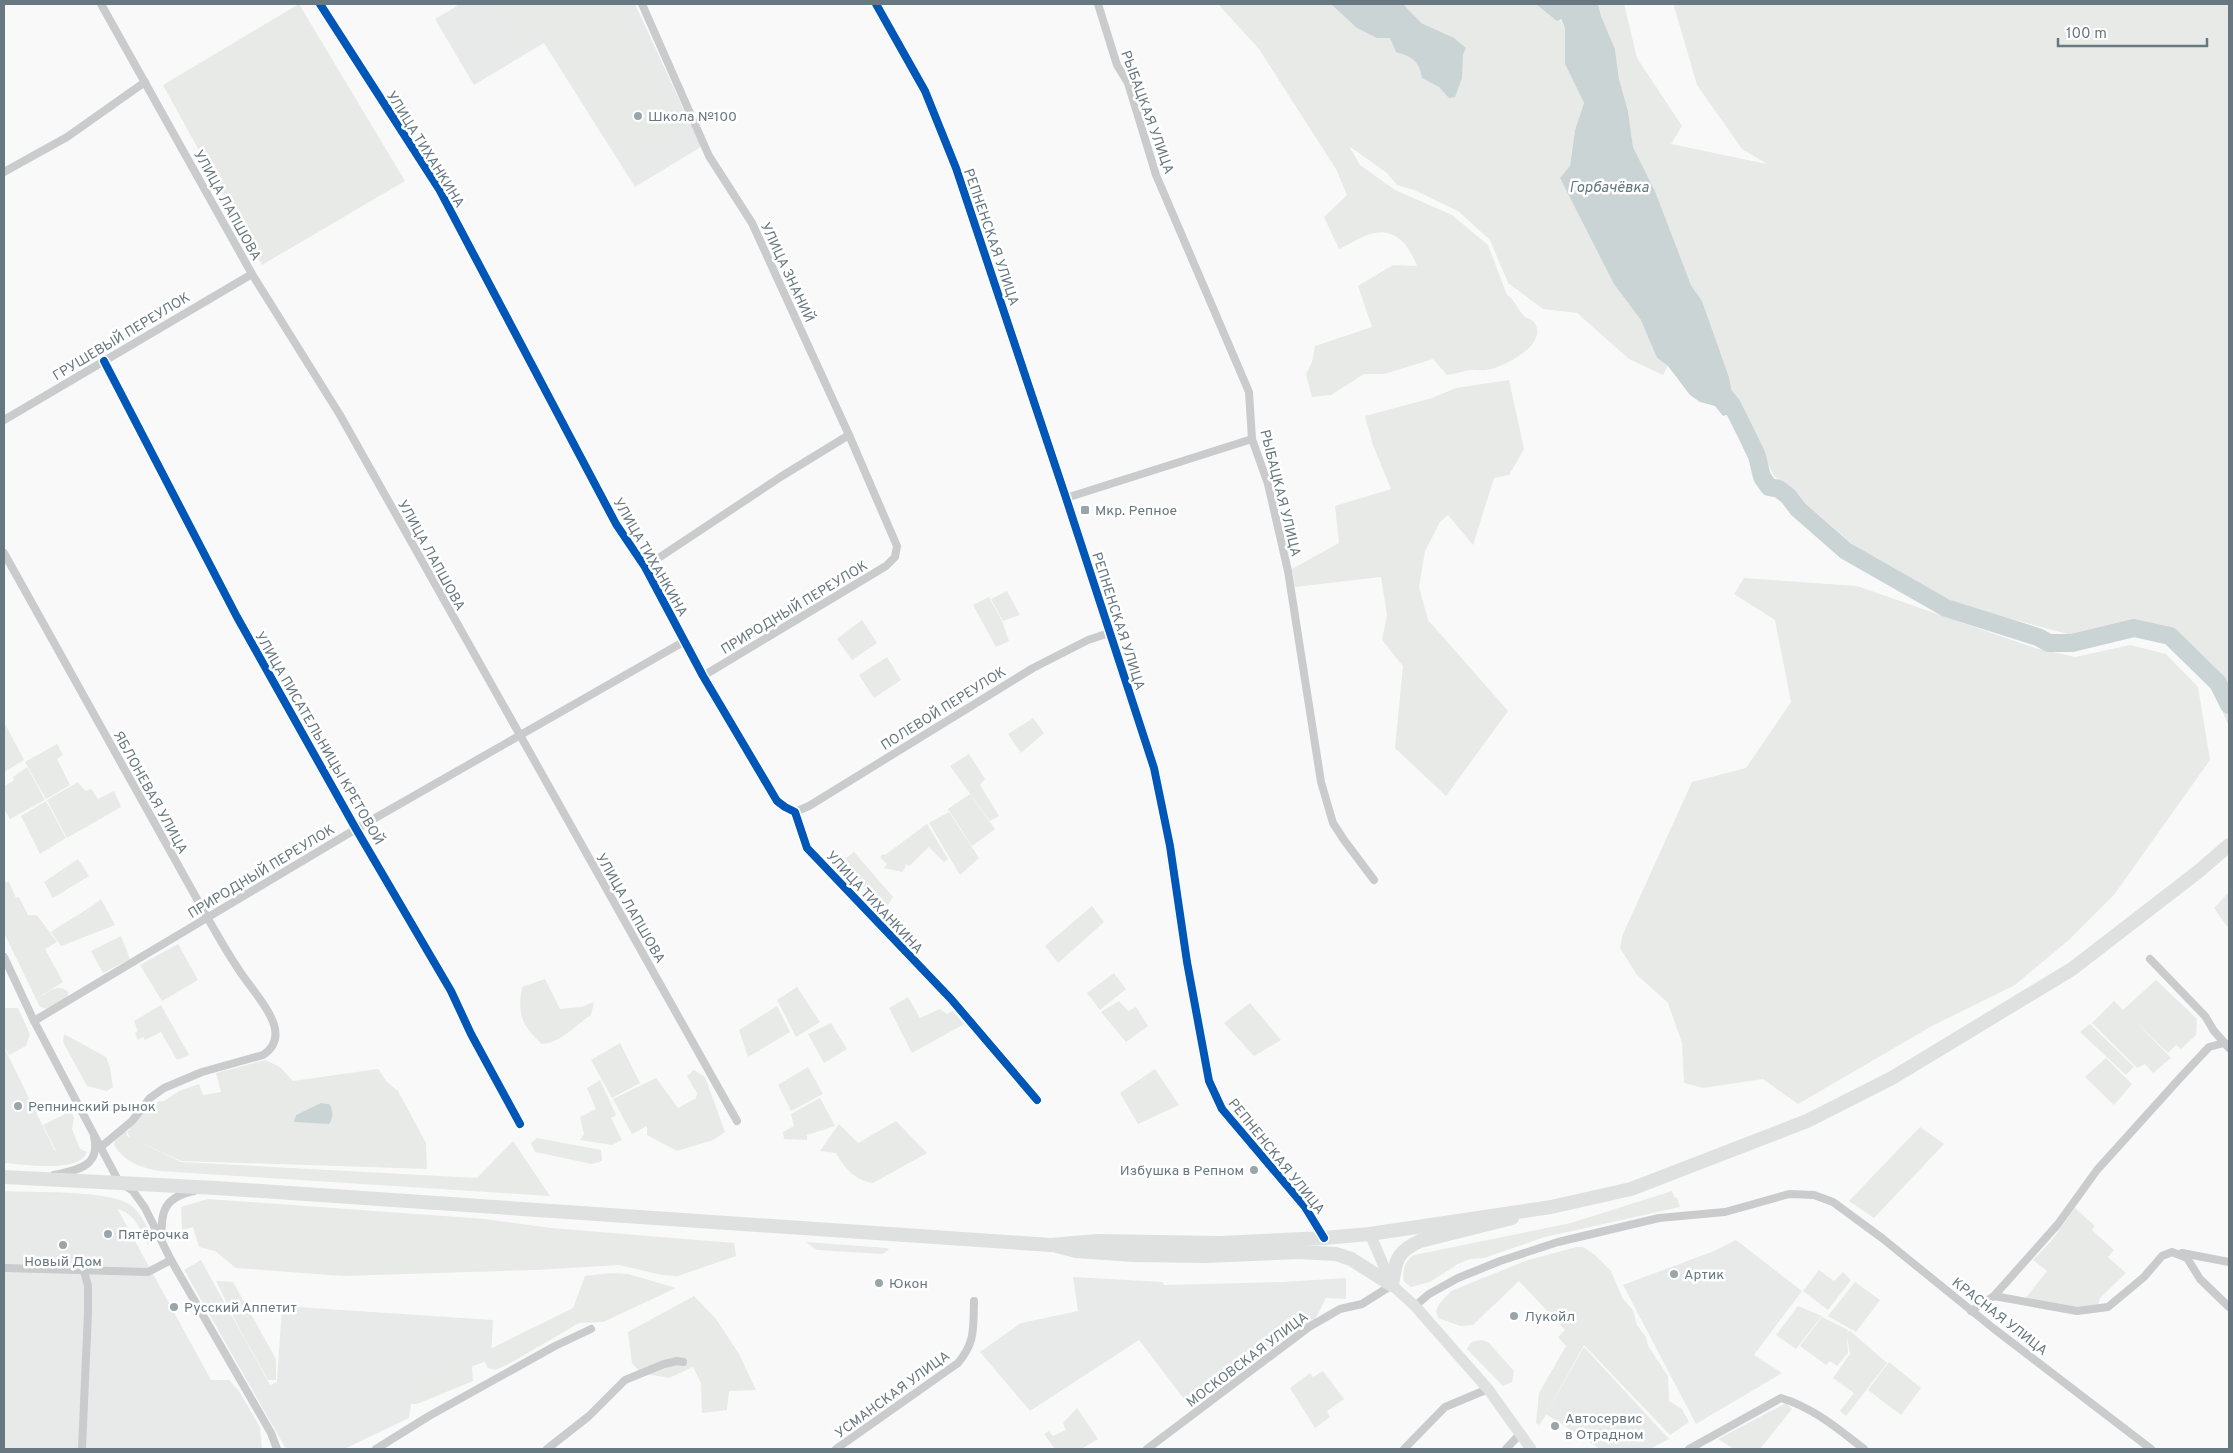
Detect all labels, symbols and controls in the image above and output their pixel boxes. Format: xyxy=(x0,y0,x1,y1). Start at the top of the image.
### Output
scale bar xyxy=(2058,15,2207,47)
text: 100 m xyxy=(2066,25,2107,44)
street label: РЫБАЦКАЯ УЛИЦА xyxy=(1116,48,1177,177)
street label: УЛИЦА ТИХАНКИНА xyxy=(382,88,468,211)
place label: Школа №100 xyxy=(648,109,737,126)
marker: Школа №100 xyxy=(632,110,644,122)
street label: УЛИЦА ЛАПШОВА xyxy=(189,147,264,264)
street label: РЕПНЕНСКАЯ УЛИЦА xyxy=(959,167,1022,308)
water label: Горбачёвка xyxy=(1569,179,1649,198)
street label: УЛИЦА ЗНАНИЙ xyxy=(756,220,818,325)
street label: ГРУШЕВЫЙ ПЕРЕУЛОК xyxy=(49,289,194,385)
street label: РЫБАЦКАЯ УЛИЦА xyxy=(1256,428,1304,559)
street label: УЛИЦА ТИХАНКИНА xyxy=(609,495,691,620)
street label: УЛИЦА ЛАПШОВА xyxy=(393,497,468,614)
place label: Мкр. Репное xyxy=(1095,503,1177,520)
marker: Мкр. Репное xyxy=(1079,504,1091,516)
street label: РЕПНЕНСКАЯ УЛИЦА xyxy=(1087,550,1148,693)
street label: ПРИРОДНЫЙ ПЕРЕУЛОК xyxy=(718,557,871,659)
street label: УЛИЦА ПИСАТЕЛЬНИЦЫ КРЕТОВОЙ xyxy=(250,629,388,848)
street label: ПОЛЕВОЙ ПЕРЕУЛОК xyxy=(878,663,1009,755)
street label: ЯБЛОНЕВАЯ УЛИЦА xyxy=(109,728,191,857)
street label: ПРИРОДНЫЙ ПЕРЕУЛОК xyxy=(185,821,338,923)
street label: УЛИЦА ТИХАНКИНА xyxy=(822,848,926,958)
street label: УЛИЦА ЛАПШОВА xyxy=(591,851,668,967)
street label: РЕПНЕНСКАЯ УЛИЦА xyxy=(1224,1096,1328,1218)
place label: Репнинский рынок xyxy=(28,1099,156,1116)
marker: Репнинский рынок xyxy=(12,1100,24,1112)
place label: Избушка в Репном xyxy=(1120,1163,1244,1180)
marker: Избушка в Репном xyxy=(1248,1164,1260,1176)
place label: Пятёрочка xyxy=(118,1227,189,1244)
marker: Пятёрочка xyxy=(102,1228,114,1240)
marker: Новый Дом xyxy=(57,1239,69,1251)
place label: Новый Дом xyxy=(24,1254,102,1271)
place label: Артик xyxy=(1684,1267,1724,1284)
marker: Артик xyxy=(1668,1268,1680,1280)
street label: КРАСНАЯ УЛИЦА xyxy=(1948,1275,2050,1360)
place label: Юкон xyxy=(889,1276,928,1293)
marker: Юкон xyxy=(873,1277,885,1289)
place label: Русский Аппетит xyxy=(184,1300,297,1317)
marker: Русский Аппетит xyxy=(168,1301,180,1313)
street label: МОСКОВСКАЯ УЛИЦА xyxy=(1184,1309,1312,1412)
place label: Лукойл xyxy=(1524,1309,1575,1326)
marker: Лукойл xyxy=(1508,1310,1520,1322)
street label: УСМАНСКАЯ УЛИЦА xyxy=(832,1348,954,1443)
place label: Автосервис в Отрадном xyxy=(1565,1411,1644,1444)
marker: Автосервис в Отрадном xyxy=(1549,1420,1561,1432)

